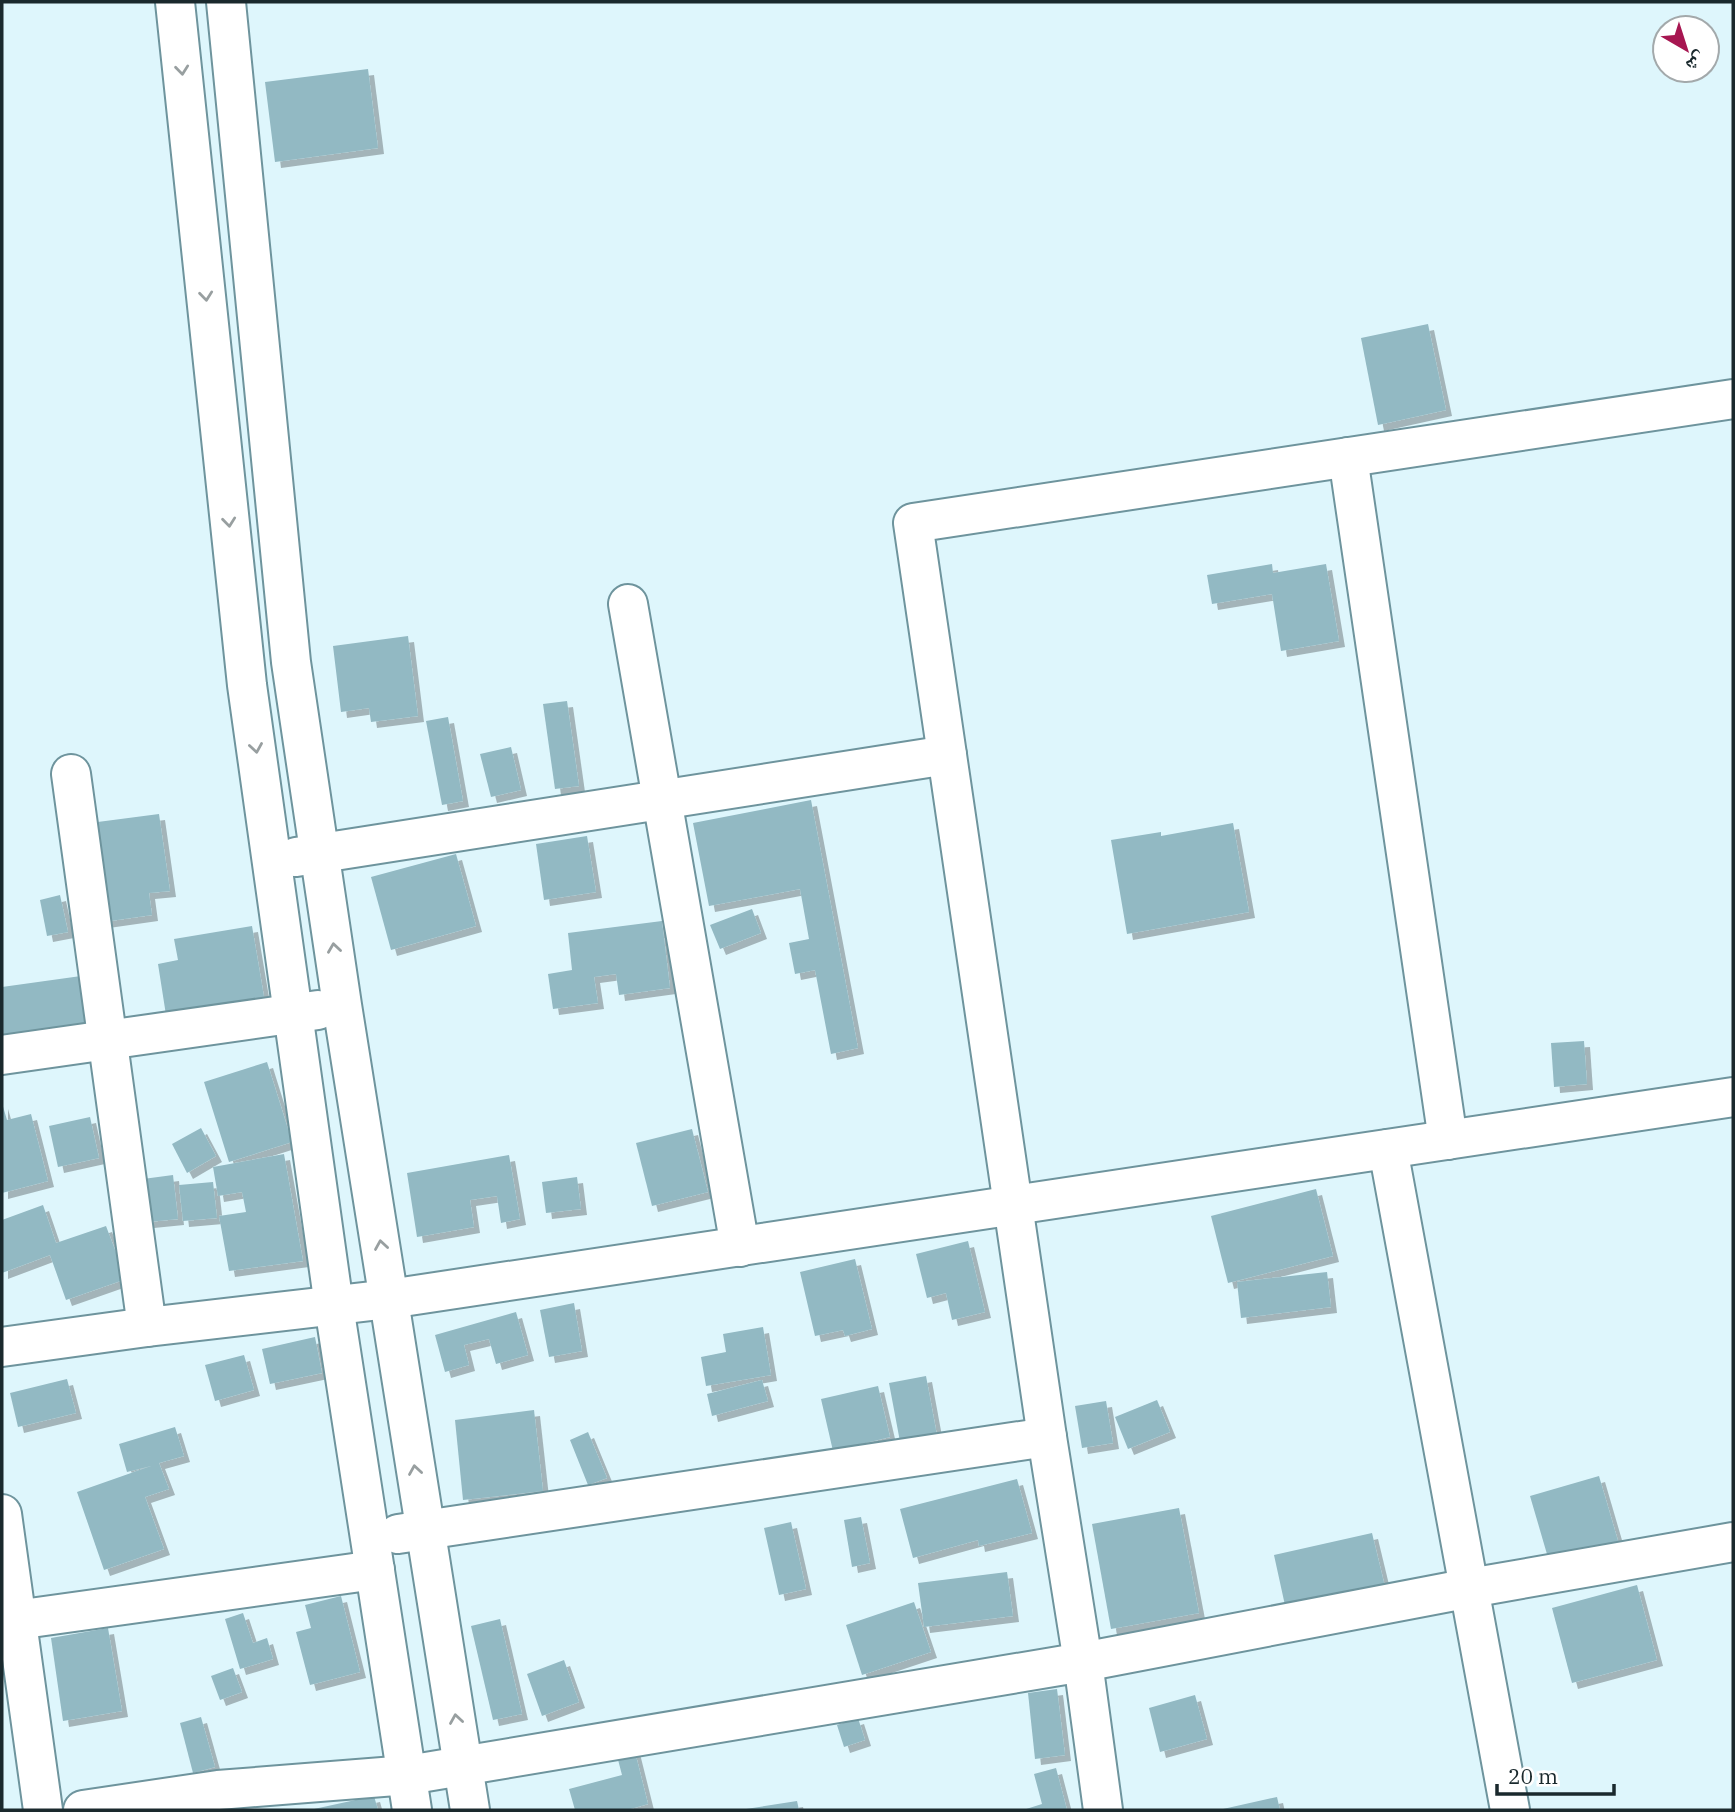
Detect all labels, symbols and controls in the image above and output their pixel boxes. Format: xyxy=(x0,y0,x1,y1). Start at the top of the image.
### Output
north arrow xyxy=(1651,14,1721,84)
text: ش xyxy=(1681,47,1712,78)
one-way arrow xyxy=(174,64,189,75)
one-way arrow xyxy=(198,290,213,302)
one-way arrow xyxy=(222,516,237,528)
one-way arrow xyxy=(248,742,263,754)
one-way arrow xyxy=(327,942,342,954)
one-way arrow xyxy=(374,1239,389,1251)
one-way arrow xyxy=(408,1464,423,1476)
one-way arrow xyxy=(449,1713,464,1725)
scale bar xyxy=(1497,1752,1614,1796)
text: 20 m xyxy=(1508,1762,1558,1790)

